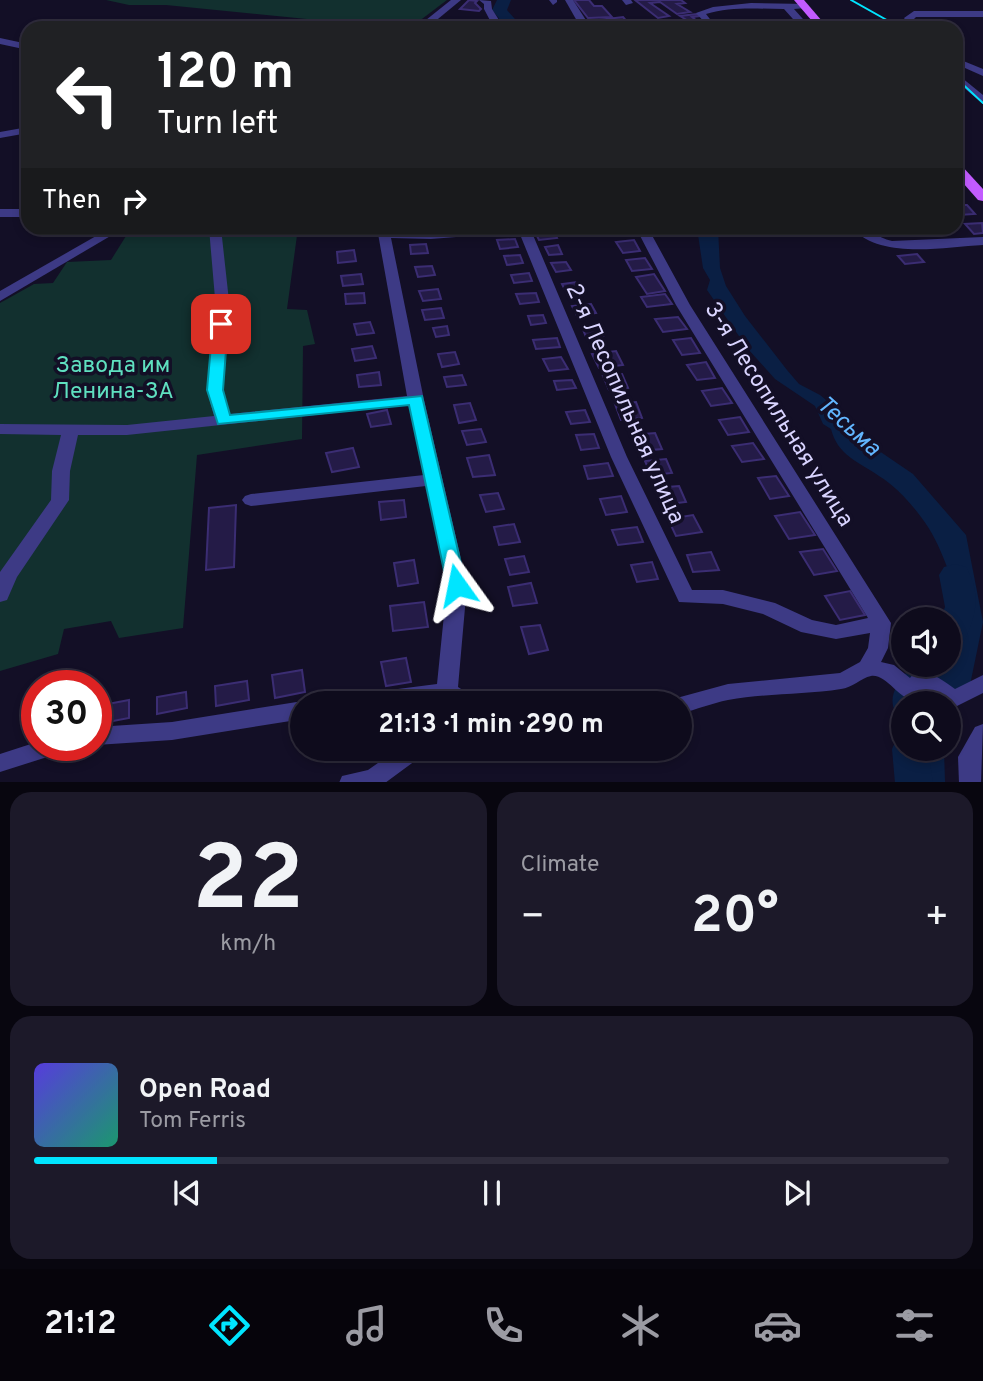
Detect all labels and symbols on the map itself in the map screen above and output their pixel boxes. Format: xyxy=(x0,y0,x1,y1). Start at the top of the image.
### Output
street label: 2-я Лесопильная улица xyxy=(558,279,690,529)
pin xyxy=(191,294,251,354)
street label: 3-я Лесопильная улица xyxy=(697,297,859,533)
park label: Завода им Ленина-3А xyxy=(52,352,174,407)
water label: Тесьма xyxy=(810,390,887,464)
position arrow xyxy=(420,548,494,622)
speed limit sign: 30 xyxy=(21,670,112,761)

